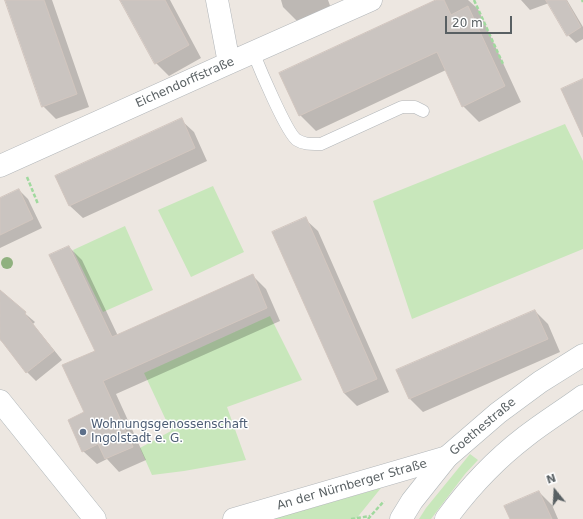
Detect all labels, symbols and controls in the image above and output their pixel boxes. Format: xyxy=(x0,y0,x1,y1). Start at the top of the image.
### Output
scale bar xyxy=(447,8,514,34)
text: 20 m xyxy=(452,16,483,30)
street label: Eichendorffstraße xyxy=(133,55,237,111)
street label: Goethestraße xyxy=(447,395,519,459)
place label: Wohnungsgenossenschaft Ingolstadt e. G. xyxy=(91,418,248,446)
marker: Wohnungsgenossenschaft Ingolstadt e. G. xyxy=(78,427,88,437)
street label: An der Nürnberger Straße xyxy=(275,457,429,513)
north arrow xyxy=(535,471,575,511)
text: N xyxy=(545,472,558,487)

